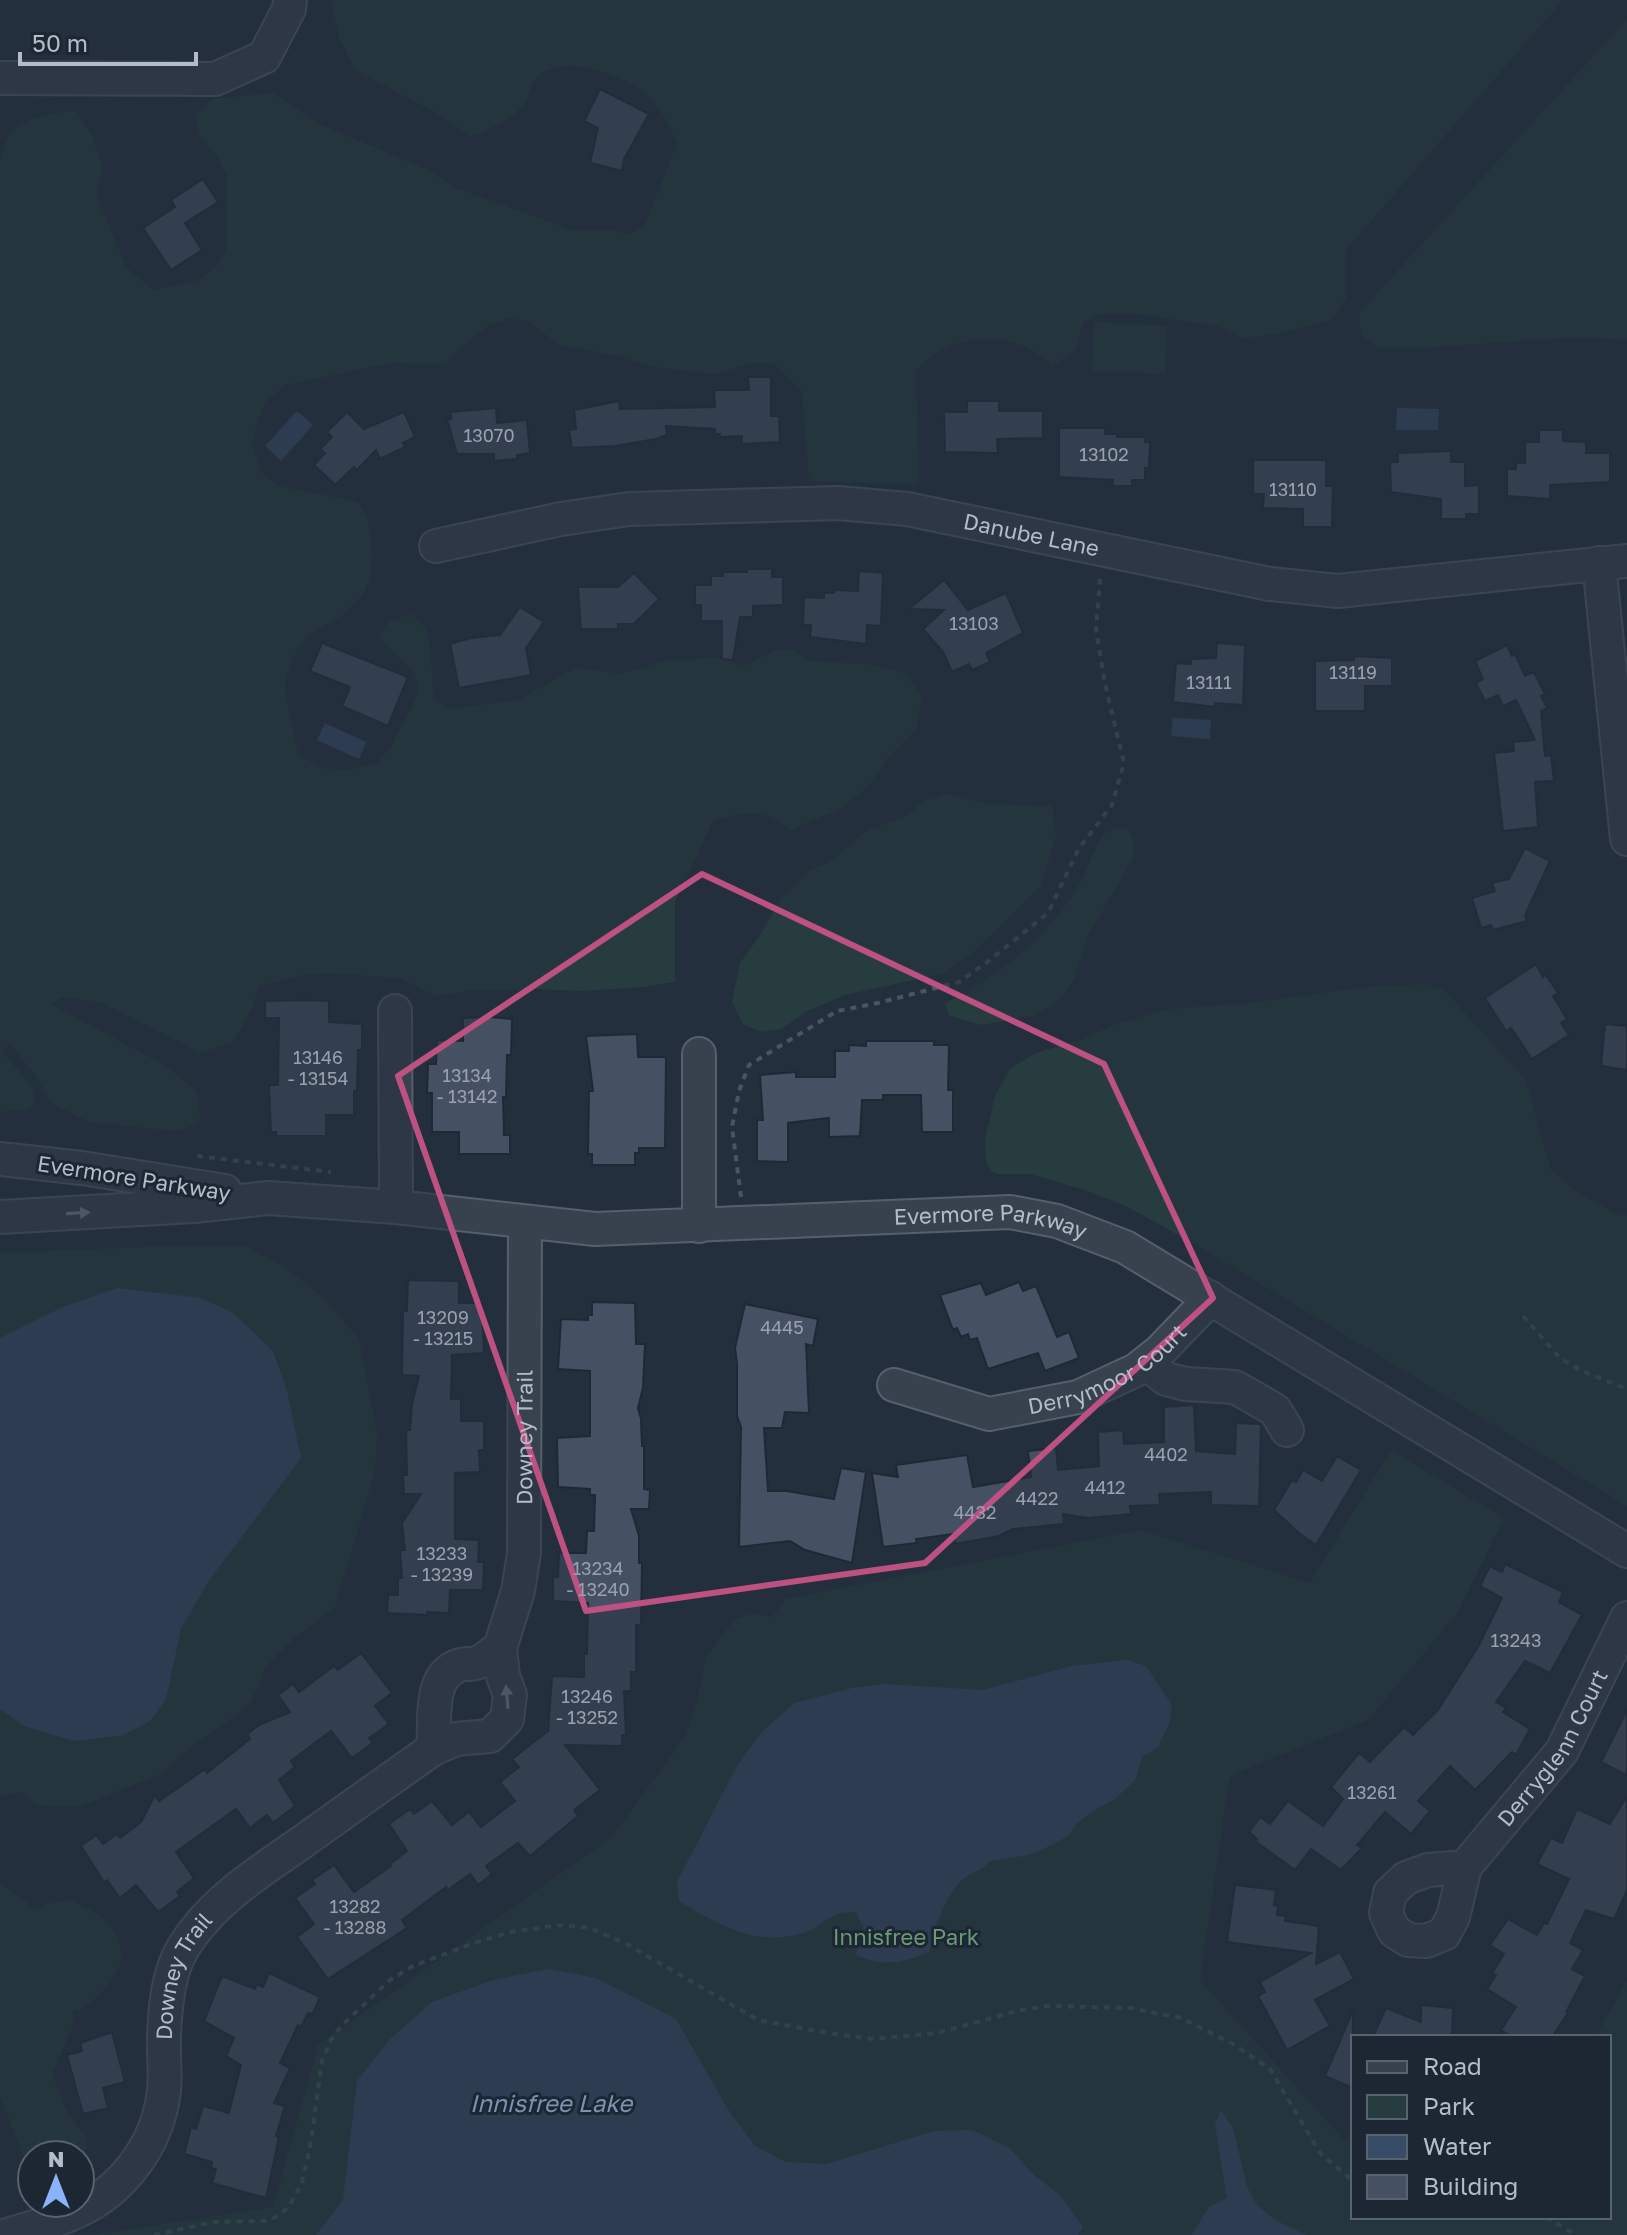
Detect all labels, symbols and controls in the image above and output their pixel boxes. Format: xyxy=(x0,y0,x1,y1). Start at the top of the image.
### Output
scale bar xyxy=(20,16,196,66)
text: 50 m xyxy=(32,28,88,57)
house number: 13070 xyxy=(463,424,515,446)
house number: 13102 xyxy=(1079,443,1129,465)
house number: 13110 xyxy=(1269,478,1317,500)
street label: Danube Lane xyxy=(961,507,1102,561)
house number: 13103 xyxy=(949,612,999,634)
house number: 13119 xyxy=(1329,661,1377,683)
house number: 13111 xyxy=(1186,671,1232,693)
house number: 13146 - 13154 xyxy=(288,1046,348,1089)
house number: 13134 - 13142 xyxy=(437,1064,497,1107)
street label: Evermore Parkway xyxy=(36,1149,233,1206)
street label: Evermore Parkway xyxy=(893,1198,1091,1244)
one-way arrow xyxy=(66,1206,91,1219)
house number: 13209 - 13215 xyxy=(413,1306,473,1349)
house number: 4445 xyxy=(760,1316,804,1338)
street label: Derrymoor Court xyxy=(1026,1318,1192,1419)
street label: Downey Trail xyxy=(510,1370,538,1505)
house number: 4402 xyxy=(1144,1443,1188,1465)
house number: 4412 xyxy=(1084,1476,1126,1498)
house number: 4422 xyxy=(1016,1487,1058,1509)
house number: 4432 xyxy=(954,1501,996,1523)
house number: 13233 - 13239 xyxy=(411,1542,473,1585)
house number: 13234 - 13240 xyxy=(566,1557,630,1600)
house number: 13243 xyxy=(1490,1629,1542,1651)
street label: Derryglenn Court xyxy=(1491,1665,1613,1831)
one-way arrow xyxy=(500,1685,513,1710)
house number: 13246 - 13252 xyxy=(556,1685,618,1728)
house number: 13261 xyxy=(1347,1781,1397,1803)
house number: 13282 - 13288 xyxy=(324,1895,387,1938)
street label: Downey Trail xyxy=(150,1906,217,2040)
park label: Innisfree Park xyxy=(833,1923,979,1950)
legend xyxy=(1351,2035,1611,2219)
text: Road xyxy=(1423,2051,1482,2080)
water label: Innisfree Lake xyxy=(470,2088,634,2117)
text: Park xyxy=(1423,2091,1475,2120)
text: Water xyxy=(1423,2131,1491,2160)
north arrow xyxy=(16,2139,96,2219)
text: N xyxy=(48,2145,64,2172)
text: Building xyxy=(1423,2171,1518,2200)

